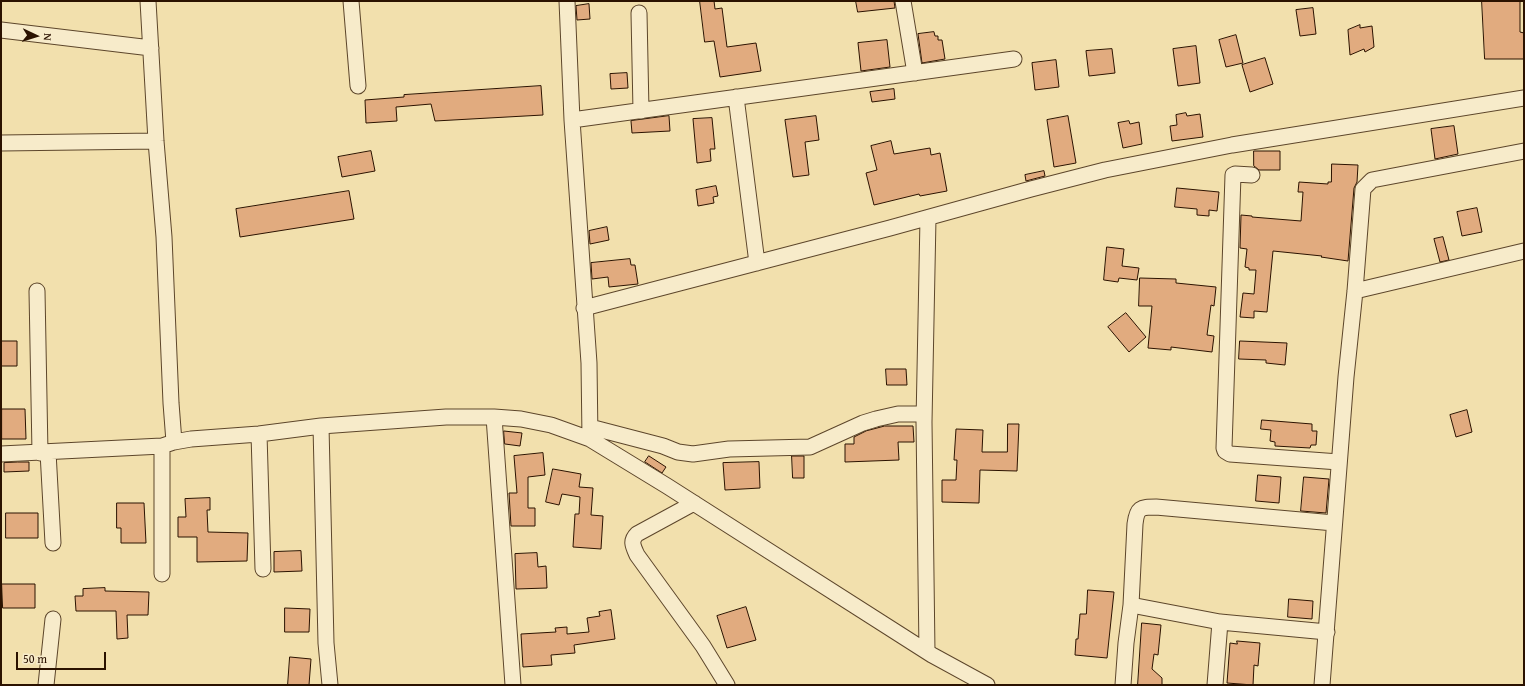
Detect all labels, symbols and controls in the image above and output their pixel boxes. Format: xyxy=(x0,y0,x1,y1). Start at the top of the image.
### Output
north arrow xyxy=(16,16,56,56)
text: N xyxy=(40,33,56,41)
scale bar xyxy=(18,644,108,670)
text: 50 m xyxy=(23,650,47,667)

